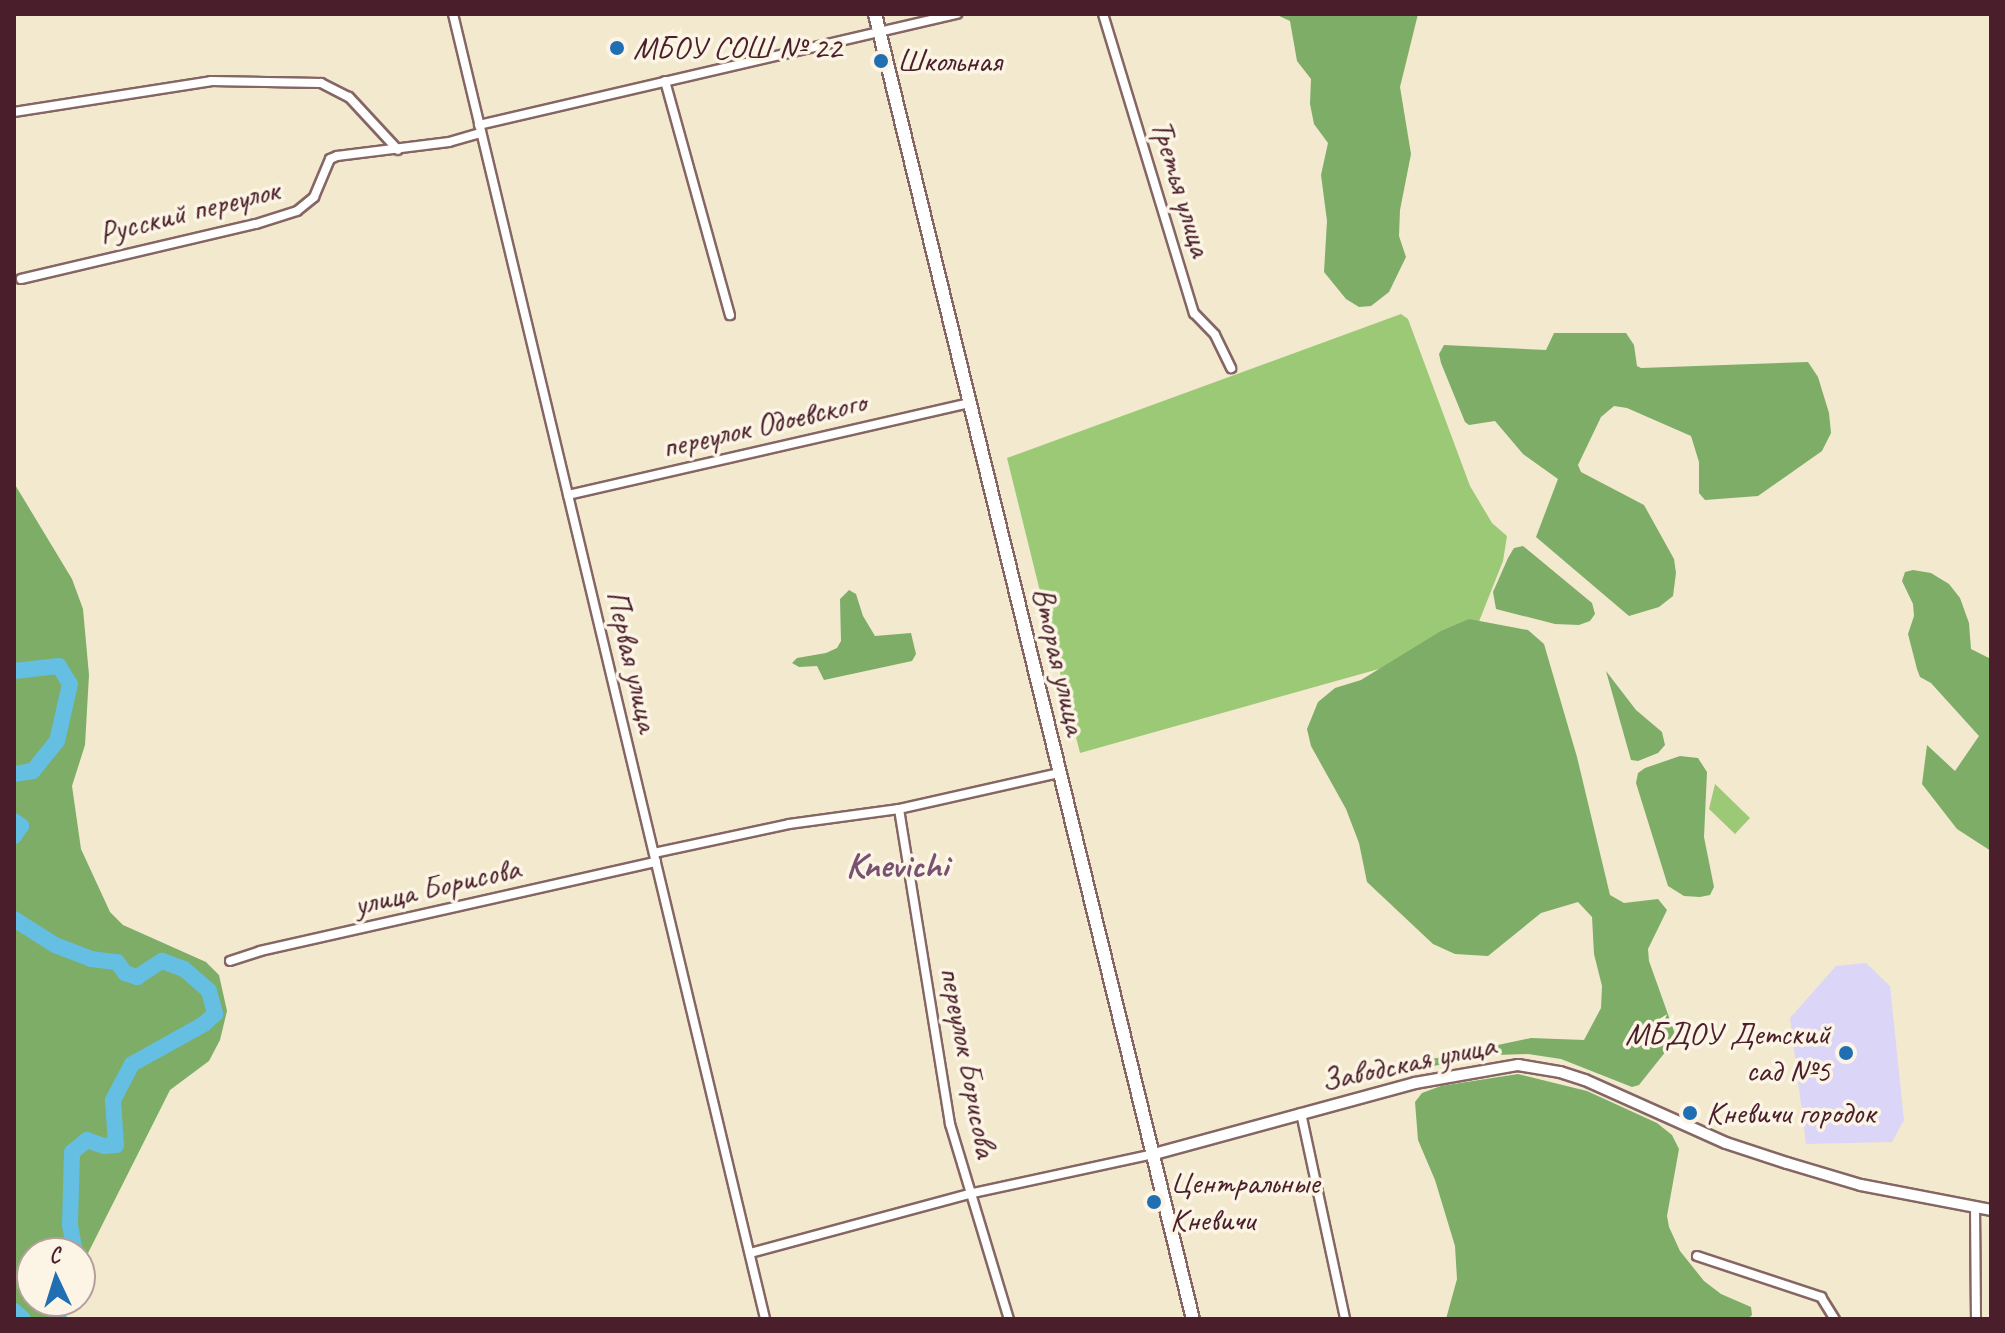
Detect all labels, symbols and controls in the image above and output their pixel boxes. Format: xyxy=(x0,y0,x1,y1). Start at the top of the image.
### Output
place label: МБОУ СОШ № 22 xyxy=(633,29,841,67)
marker: МБОУ СОШ № 22 xyxy=(608,39,626,57)
place label: Школьная xyxy=(897,42,1002,80)
marker: Школьная xyxy=(872,52,890,70)
street label: Третья улица xyxy=(1142,114,1220,262)
street label: Русский переулок xyxy=(95,171,283,253)
street label: переулок Одоевского xyxy=(657,383,871,467)
street label: Вторая улица xyxy=(1023,584,1095,738)
street label: Первая улица xyxy=(597,586,667,736)
district label: Knevichi xyxy=(846,844,948,888)
street label: улица Борисова xyxy=(350,849,524,925)
street label: переулок Борисова xyxy=(930,962,1006,1162)
place label: МБДОУ Детский сад №5 xyxy=(1625,1016,1830,1091)
street label: Заводская улица xyxy=(1316,1025,1500,1101)
marker: МБДОУ Детский сад №5 xyxy=(1837,1044,1855,1062)
place label: Кневичи городок xyxy=(1706,1094,1875,1132)
marker: Кневичи городок xyxy=(1681,1104,1699,1122)
place label: Центральные Кневичи xyxy=(1170,1165,1319,1240)
marker: Центральные Кневичи xyxy=(1145,1193,1163,1211)
north arrow xyxy=(16,1237,96,1317)
text: С xyxy=(48,1241,61,1269)

